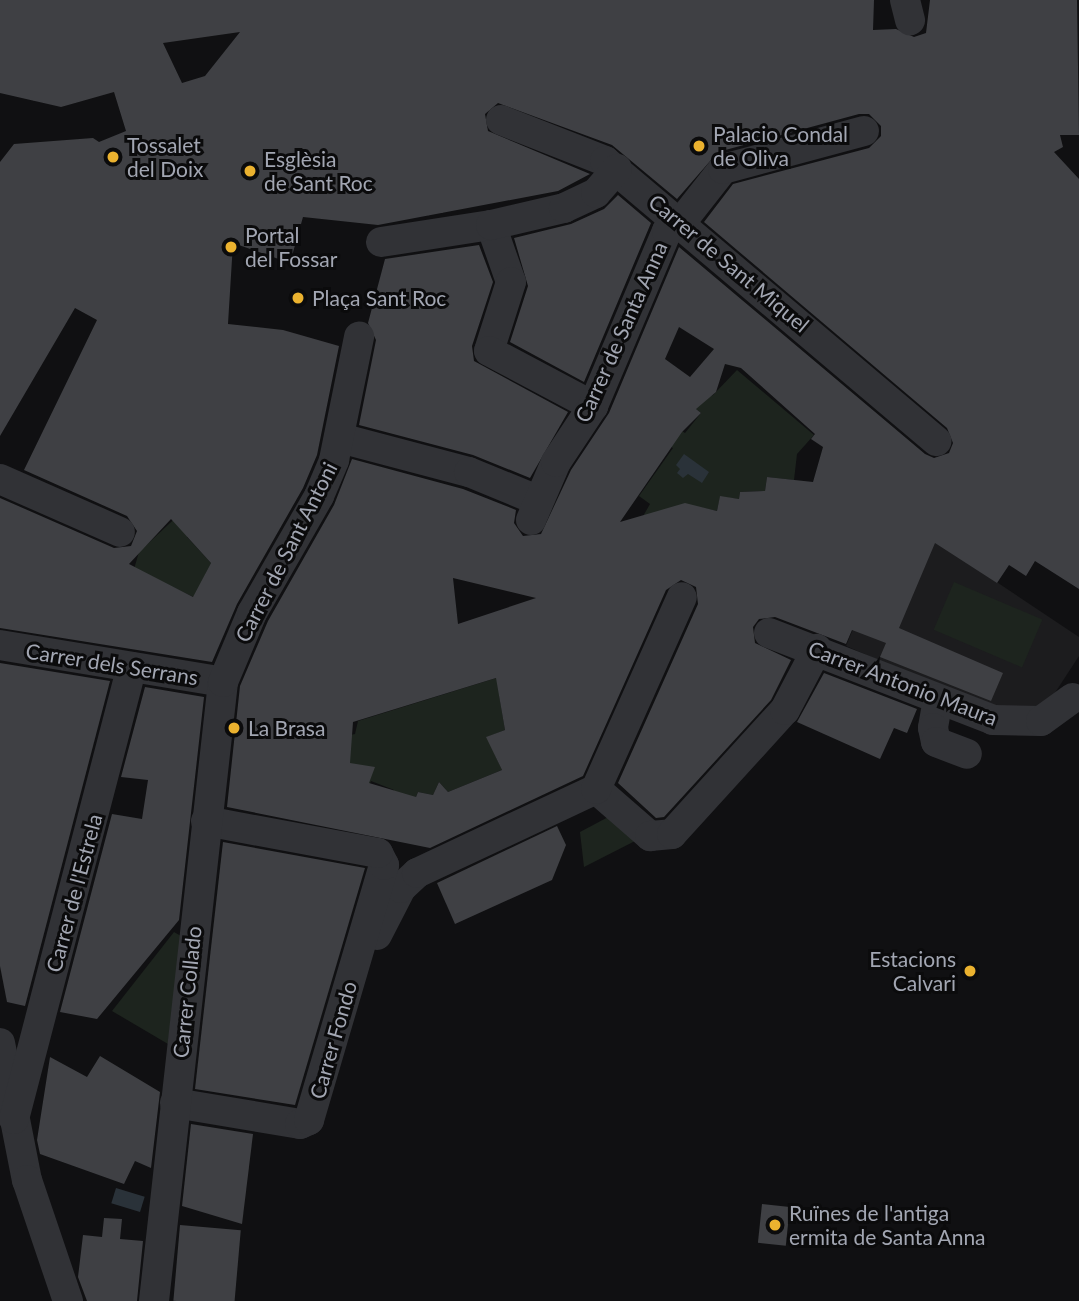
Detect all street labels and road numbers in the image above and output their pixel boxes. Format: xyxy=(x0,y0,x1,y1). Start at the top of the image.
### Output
street label: Carrer de Sant Miquel xyxy=(644,189,814,337)
street label: Carrer de Santa Anna xyxy=(570,237,672,427)
street label: Carrer de Sant Antoni xyxy=(229,457,343,647)
street label: Carrer Antonio Maura xyxy=(804,635,1002,731)
street label: Carrer dels Serrans xyxy=(24,638,200,690)
street label: Carrer de l'Estrela xyxy=(41,811,107,975)
street label: Carrer Collado xyxy=(168,924,206,1060)
street label: Carrer Fondo xyxy=(304,978,362,1102)

